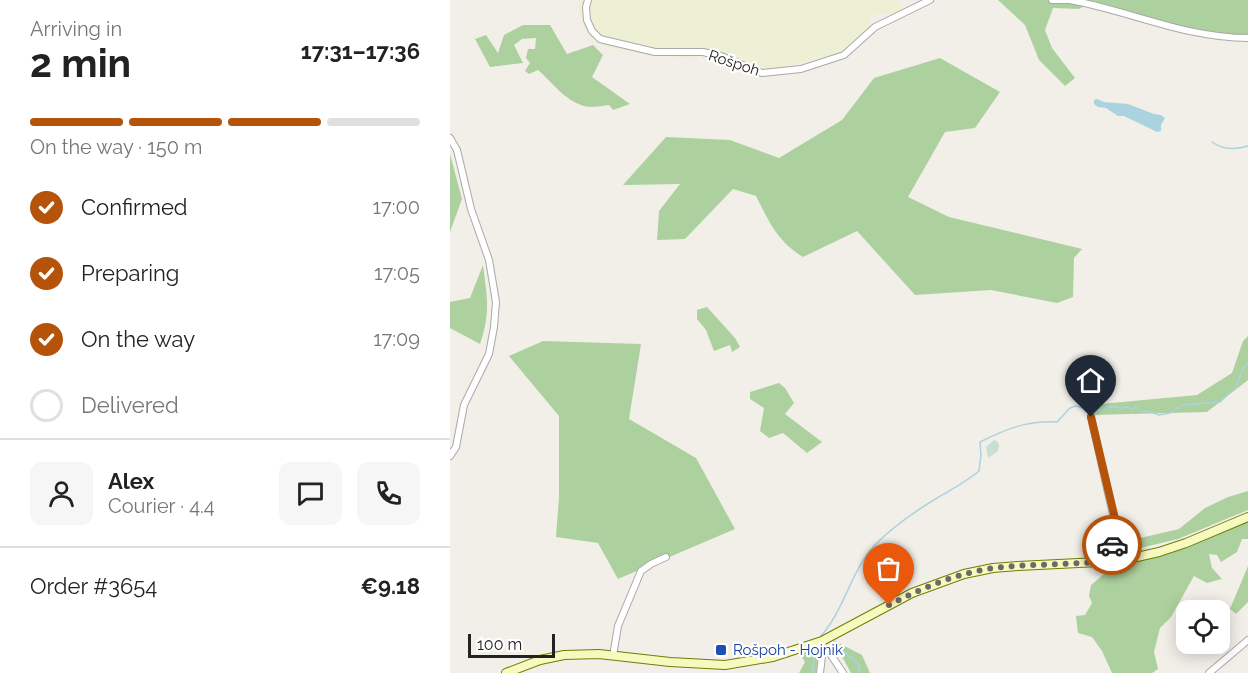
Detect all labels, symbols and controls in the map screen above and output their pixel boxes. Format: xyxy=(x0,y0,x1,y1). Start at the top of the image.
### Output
text: Arriving in xyxy=(30,17,122,41)
text: 17:31–17:36 xyxy=(301,38,420,64)
text: 2 min xyxy=(30,40,131,86)
street label: Rošpoh xyxy=(706,46,762,80)
text: On the way · 150 m xyxy=(30,135,202,159)
icon: check xyxy=(30,191,63,224)
text: Confirmed xyxy=(81,194,188,220)
text: 17:00 xyxy=(373,195,420,219)
icon: check xyxy=(30,257,63,290)
text: Preparing xyxy=(81,260,179,286)
text: 17:05 xyxy=(374,261,420,285)
icon: check xyxy=(30,323,63,356)
text: On the way xyxy=(81,326,195,352)
text: 17:09 xyxy=(373,327,420,351)
pin xyxy=(1065,355,1116,417)
icon: home xyxy=(1074,364,1107,397)
text: Delivered xyxy=(81,392,179,418)
button: person xyxy=(30,462,93,525)
button: chat xyxy=(279,462,342,525)
button: phone xyxy=(357,462,420,525)
text: Alex xyxy=(108,468,154,494)
text: Courier · 4.4 xyxy=(108,494,215,518)
courier xyxy=(1082,515,1142,575)
icon: car xyxy=(1096,529,1129,562)
pin xyxy=(863,543,914,605)
icon: bag xyxy=(872,552,905,585)
text: Order #3654 xyxy=(30,573,157,599)
text: €9.18 xyxy=(360,573,420,599)
map controls xyxy=(1176,600,1230,654)
button: locate xyxy=(1176,600,1230,654)
scale bar xyxy=(468,631,555,658)
text: 100 m xyxy=(477,635,522,654)
place label: Rošpoh - Hojnik xyxy=(733,641,843,659)
marker: Rošpoh - Hojnik xyxy=(714,643,728,657)

